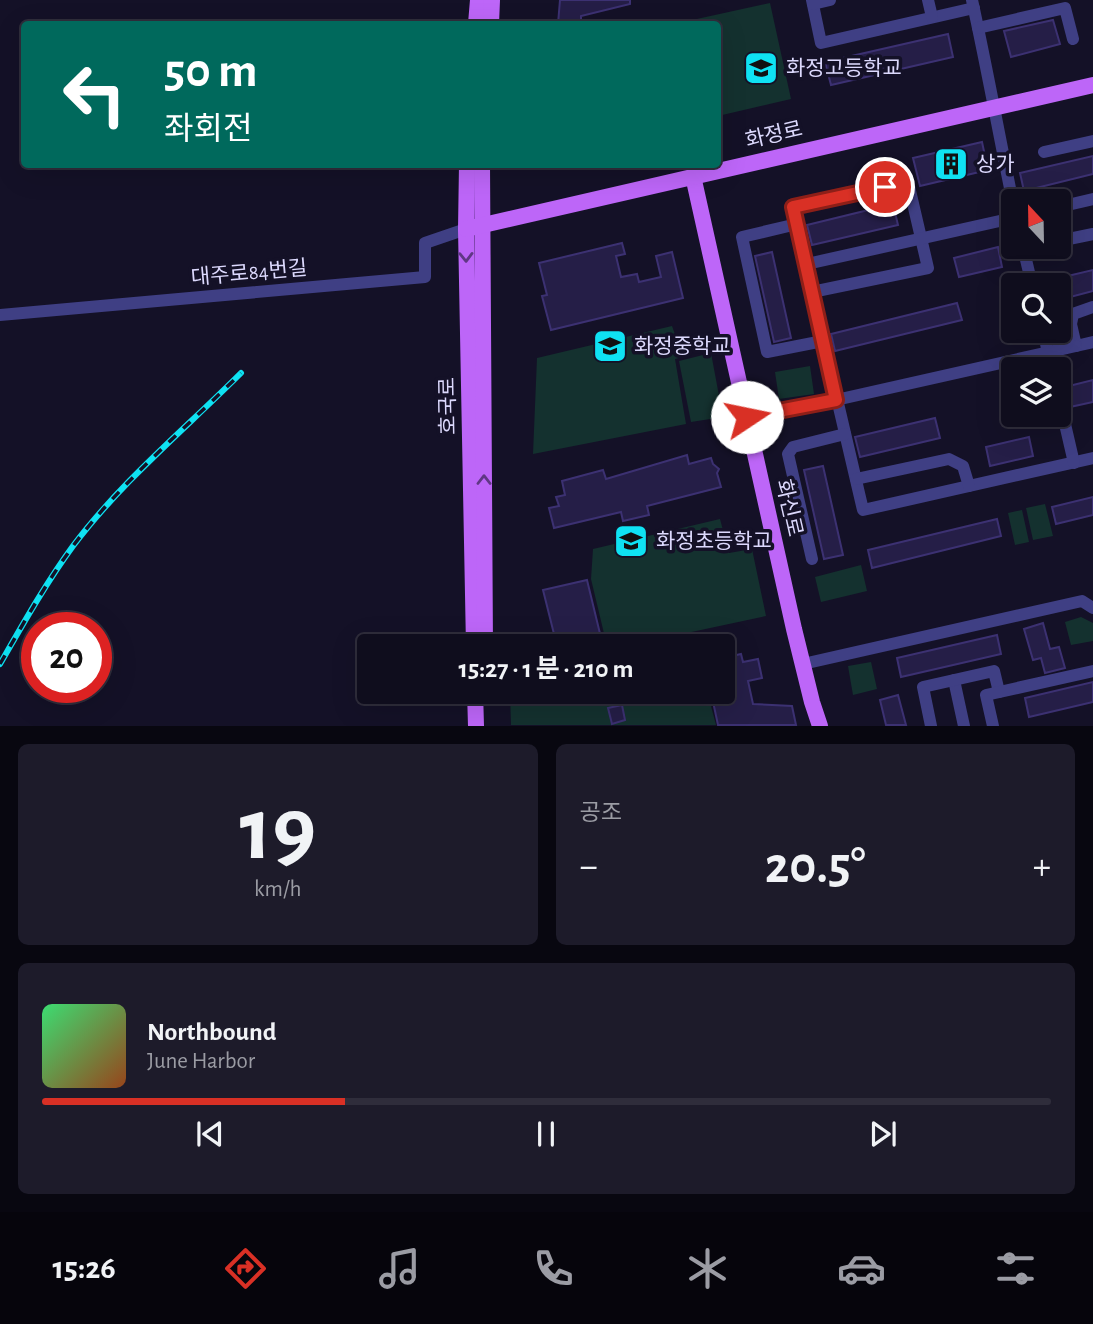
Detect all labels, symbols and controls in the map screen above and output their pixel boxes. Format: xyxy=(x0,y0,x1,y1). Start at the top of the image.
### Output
text: 50 m xyxy=(164,47,258,96)
icon: left xyxy=(49,49,140,140)
school or university icon: 화정고등학교 xyxy=(742,49,780,87)
place label: 화정고등학교 xyxy=(786,57,902,79)
text: 좌회전 xyxy=(164,113,252,145)
street label: 화정로 xyxy=(743,117,805,152)
building icon: 상가 xyxy=(932,145,970,183)
place label: 상가 xyxy=(976,153,1015,175)
pin xyxy=(855,157,915,217)
icon: arrive xyxy=(866,168,904,206)
north arrow xyxy=(1001,189,1071,259)
map controls xyxy=(1001,189,1071,427)
one-way arrow xyxy=(458,252,474,263)
street label: 대주로84번길 xyxy=(190,256,308,289)
button: search xyxy=(1001,273,1071,343)
school or university icon: 화정중학교 xyxy=(591,327,629,365)
place label: 화정중학교 xyxy=(634,335,731,357)
button: layers xyxy=(1001,357,1071,427)
street label: 호국로 xyxy=(436,377,459,435)
position arrow xyxy=(710,380,784,454)
one-way arrow xyxy=(476,474,492,484)
street label: 화신로 xyxy=(772,477,807,539)
school or university icon: 화정초등학교 xyxy=(612,522,650,560)
place label: 화정초등학교 xyxy=(656,530,772,552)
speed limit sign: 20 xyxy=(21,612,112,703)
text: 15:27 · 1 분 · 210 m xyxy=(459,656,633,682)
text: 19 xyxy=(239,785,316,876)
text: 공조 xyxy=(580,802,622,825)
text: 20.5° xyxy=(765,840,866,892)
text: − xyxy=(580,848,598,886)
text: + xyxy=(1033,848,1051,886)
text: km/h xyxy=(254,878,301,901)
text: Northbound xyxy=(147,1019,276,1045)
text: June Harbor xyxy=(147,1050,255,1073)
icon: previous xyxy=(191,1115,229,1153)
icon: pause xyxy=(527,1115,565,1153)
icon: next xyxy=(864,1115,902,1153)
icon: directions xyxy=(221,1244,270,1293)
icon: music xyxy=(375,1244,424,1293)
icon: phone xyxy=(529,1244,578,1293)
icon: climate xyxy=(683,1244,732,1293)
icon: car xyxy=(837,1244,886,1293)
icon: filters xyxy=(991,1244,1040,1293)
text: 15:26 xyxy=(53,1252,116,1284)

